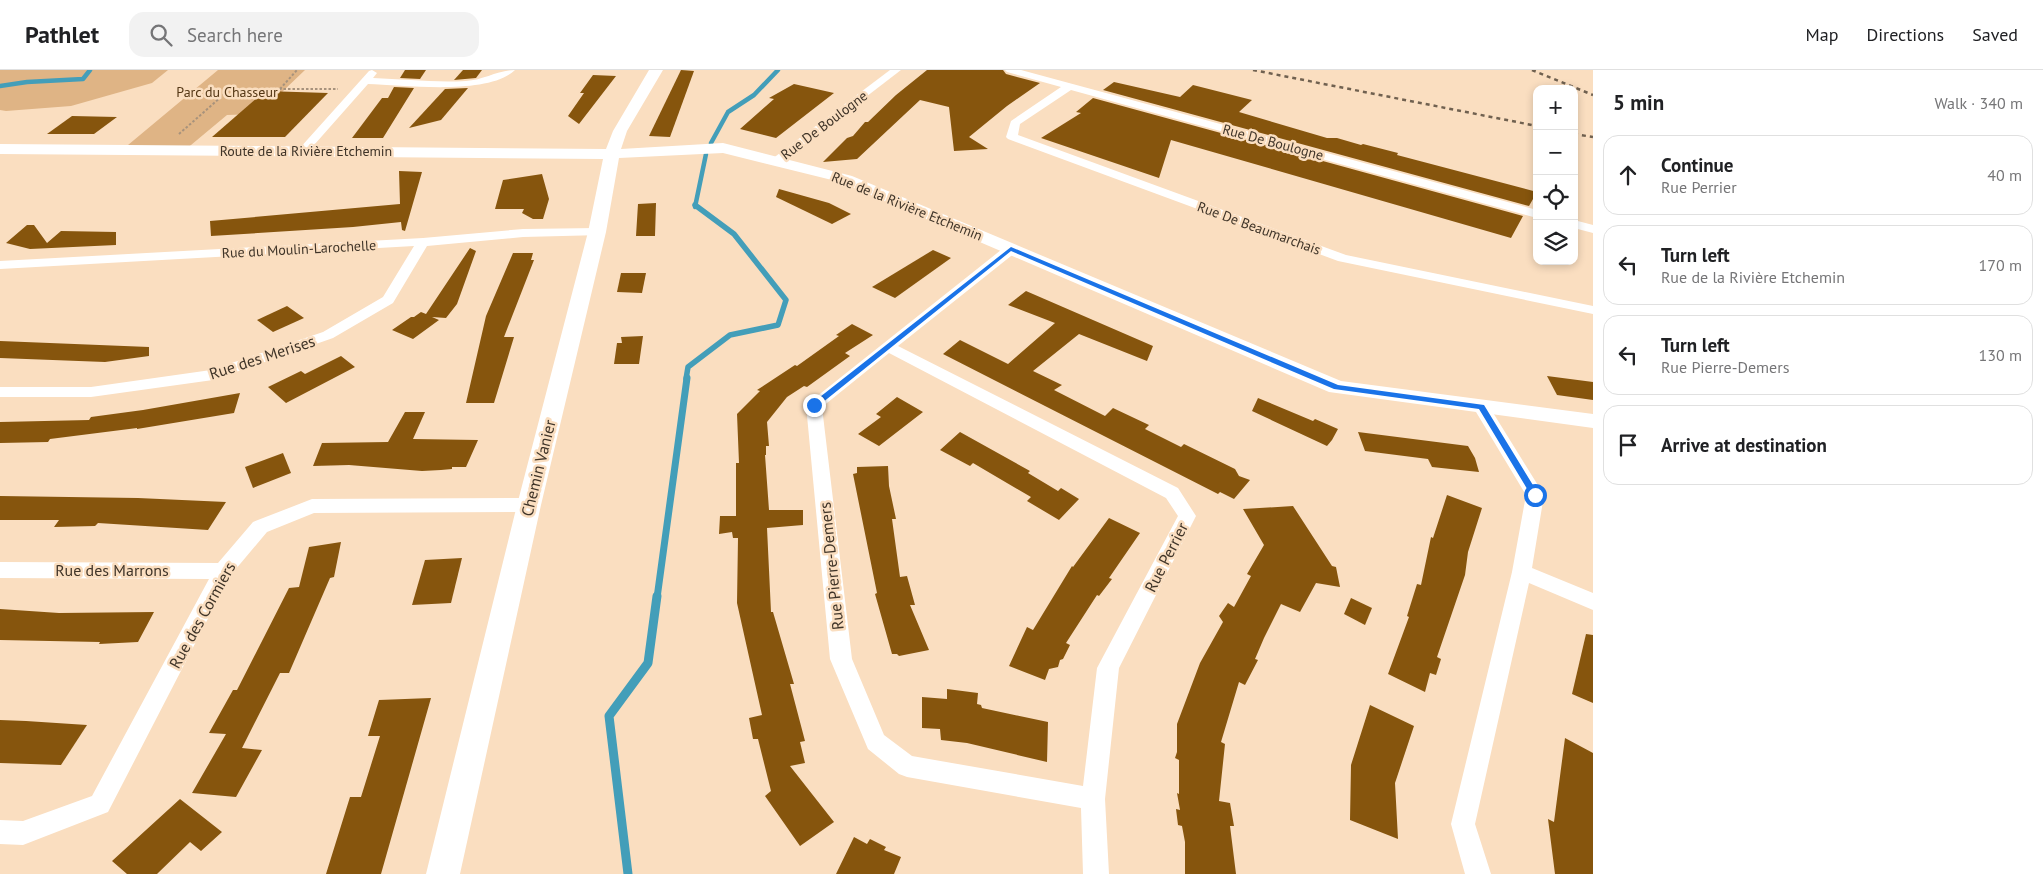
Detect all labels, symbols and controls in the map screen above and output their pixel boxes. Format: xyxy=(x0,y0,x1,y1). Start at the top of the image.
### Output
search box xyxy=(129,12,479,57)
text: Pathlet xyxy=(25,19,99,50)
icon: search xyxy=(147,21,175,49)
text: Search here xyxy=(187,23,283,47)
text: Map xyxy=(1806,23,1838,46)
text: Directions xyxy=(1866,23,1944,46)
text: Saved xyxy=(1972,23,2018,46)
park label: Parc du Chasseur xyxy=(176,83,278,101)
map controls xyxy=(1533,85,1578,265)
button: + xyxy=(1533,85,1578,130)
street label: Rue De Boulogne xyxy=(777,87,871,163)
text: 5 min xyxy=(1613,89,1664,116)
text: Walk · 340 m xyxy=(1934,93,2023,113)
street label: Rue De Boulogne xyxy=(1221,120,1325,164)
button: − xyxy=(1533,130,1578,175)
street label: Route de la Rivière Etchemin xyxy=(220,142,392,160)
text: Continue xyxy=(1661,153,1733,177)
icon: ahead xyxy=(1614,161,1642,189)
text: 40 m xyxy=(1987,165,2022,185)
street label: Rue de la Rivière Etchemin xyxy=(829,167,985,245)
button: locate xyxy=(1533,175,1578,220)
text: Rue Perrier xyxy=(1661,177,1737,197)
street label: Rue De Beaumarchais xyxy=(1195,197,1323,259)
button: layers xyxy=(1533,220,1578,265)
street label: Rue du Moulin-Larochelle xyxy=(221,236,377,262)
text: Turn left xyxy=(1661,243,1730,267)
icon: left xyxy=(1614,251,1642,279)
text: 170 m xyxy=(1979,255,2022,275)
text: Rue de la Rivière Etchemin xyxy=(1661,267,1845,287)
street label: Rue des Merises xyxy=(206,330,318,384)
text: Turn left xyxy=(1661,333,1730,357)
icon: left xyxy=(1614,341,1642,369)
text: 130 m xyxy=(1979,345,2022,365)
text: Rue Pierre-Demers xyxy=(1661,357,1789,377)
route end xyxy=(803,394,826,417)
street label: Chemin Vanier xyxy=(516,417,560,518)
icon: arrive xyxy=(1614,431,1642,459)
text: Arrive at destination xyxy=(1661,433,1827,457)
route start xyxy=(1524,484,1547,507)
street label: Rue Pierre-Demers xyxy=(814,501,848,631)
street label: Rue Perrier xyxy=(1140,518,1192,595)
street label: Rue des Cormiers xyxy=(165,558,240,672)
street label: Rue des Marrons xyxy=(55,560,169,580)

